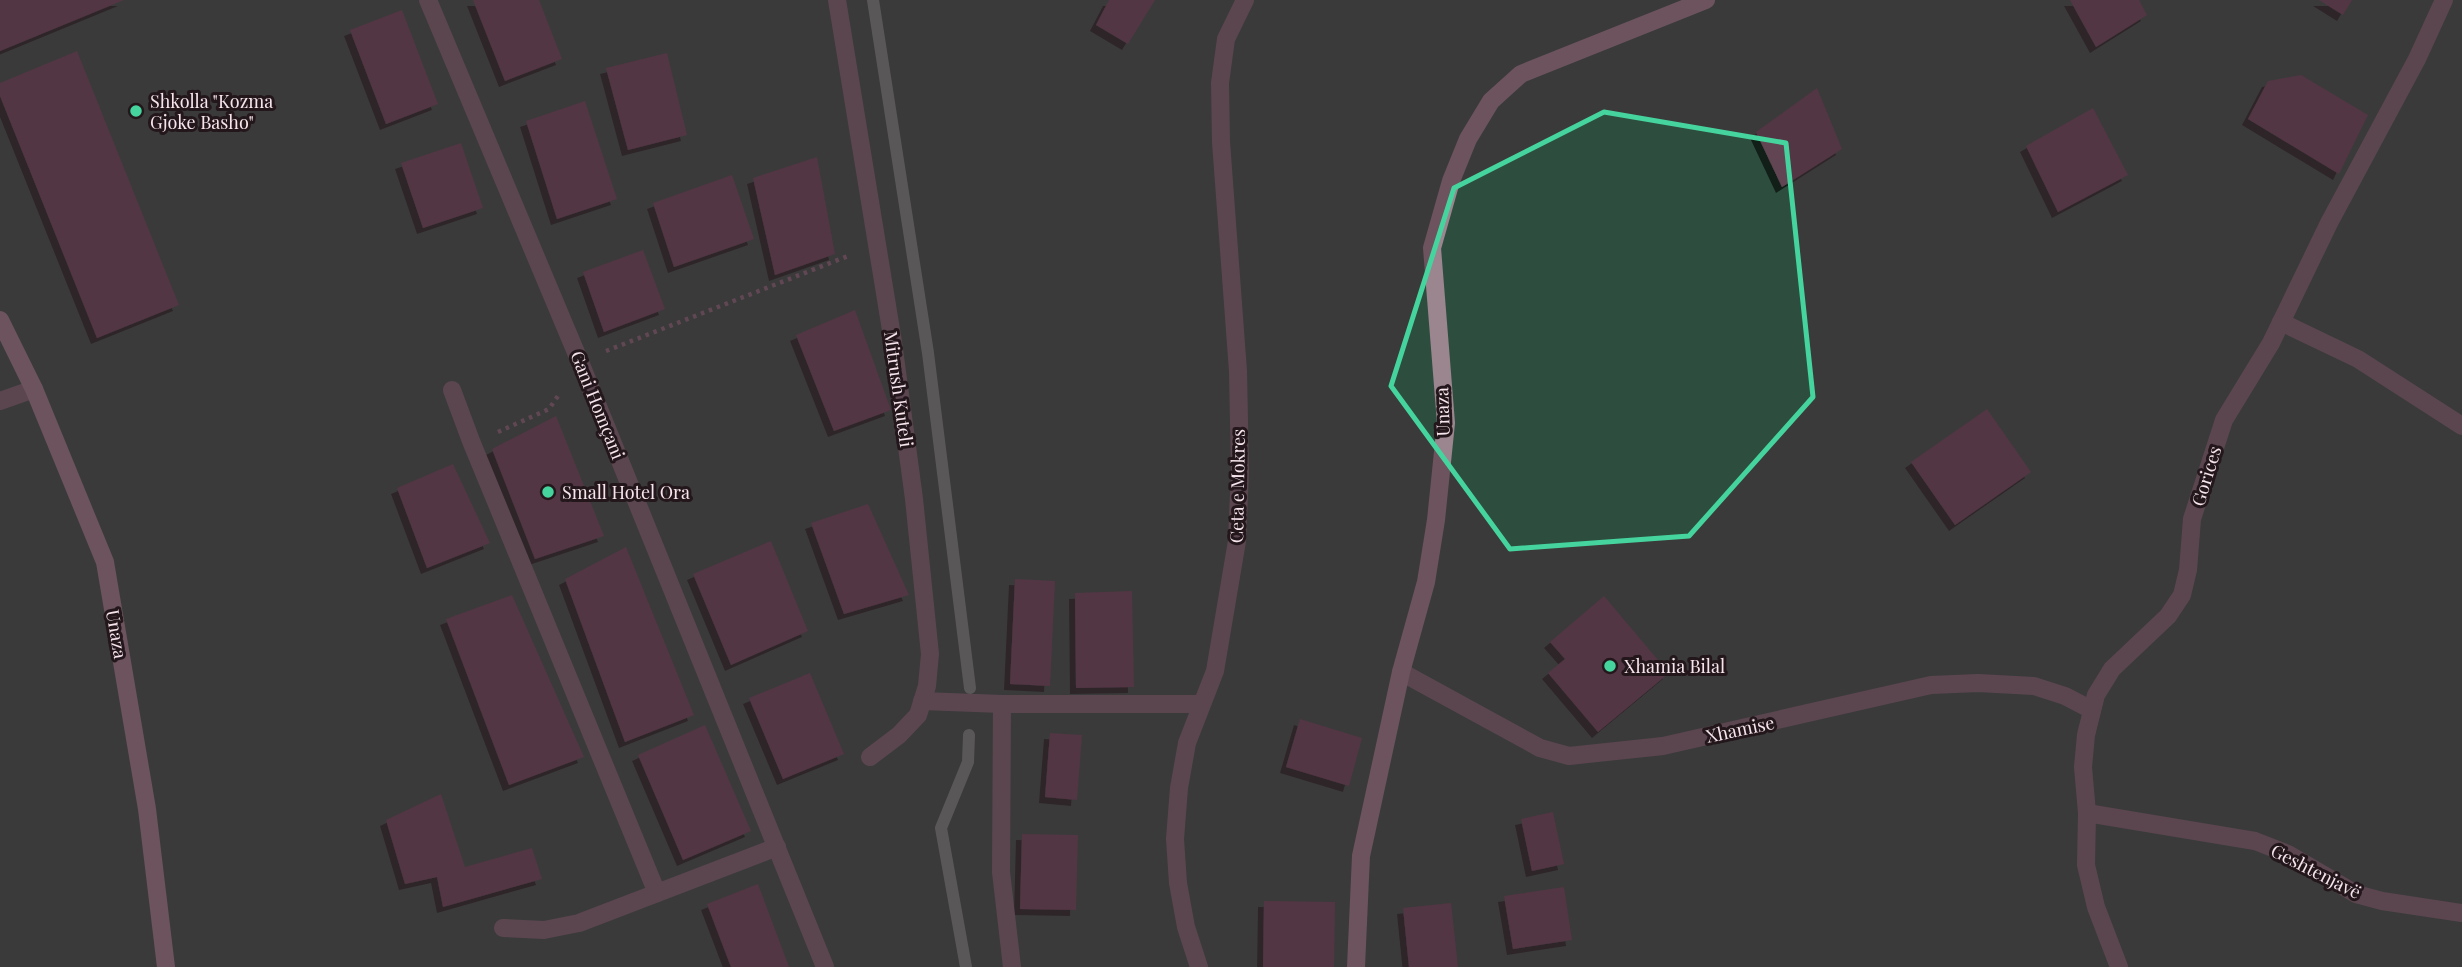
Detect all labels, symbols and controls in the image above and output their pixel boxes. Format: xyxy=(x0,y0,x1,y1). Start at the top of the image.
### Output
place label: Shkolla "Kozma Gjoke Basho" xyxy=(150,89,273,134)
marker: Shkolla "Kozma Gjoke Basho" xyxy=(128,103,144,119)
street label: Mitrush Kuteli xyxy=(879,329,919,449)
street label: Gani Homçani xyxy=(565,347,631,463)
street label: Unaza xyxy=(1429,387,1455,437)
street label: Ceta e Mokres xyxy=(1224,429,1250,543)
street label: Gorices xyxy=(2186,443,2226,509)
place label: Small Hotel Ora xyxy=(562,480,690,504)
marker: Small Hotel Ora xyxy=(540,484,556,500)
street label: Unaza xyxy=(101,608,133,660)
place label: Xhamia Bilal xyxy=(1624,654,1725,678)
marker: Xhamia Bilal xyxy=(1602,658,1618,674)
street label: Xhamise xyxy=(1704,710,1776,748)
street label: Geshtenjavë xyxy=(2267,838,2365,904)

